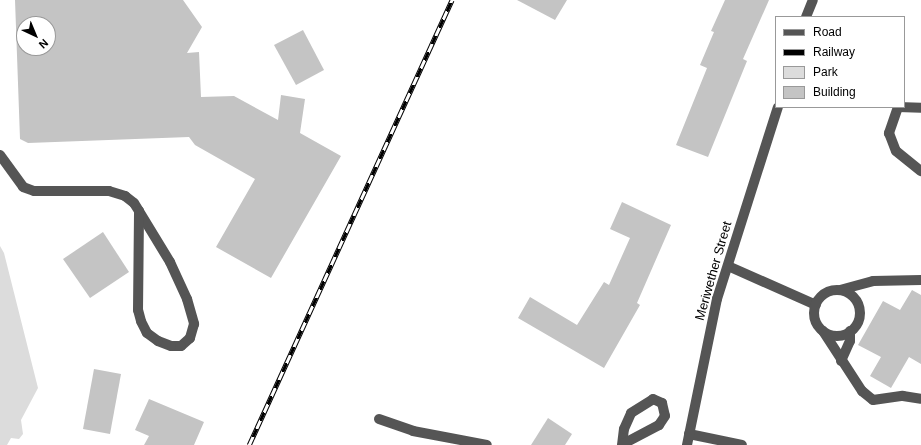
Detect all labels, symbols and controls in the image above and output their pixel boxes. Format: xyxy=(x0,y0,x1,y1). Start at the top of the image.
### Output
north arrow xyxy=(16,16,56,56)
legend xyxy=(775,16,905,108)
text: Road xyxy=(813,25,842,39)
text: N xyxy=(37,37,51,51)
text: Railway xyxy=(813,45,855,59)
text: Park xyxy=(813,65,838,79)
text: Building xyxy=(813,85,856,99)
street label: Meriwether Street xyxy=(692,220,736,322)

